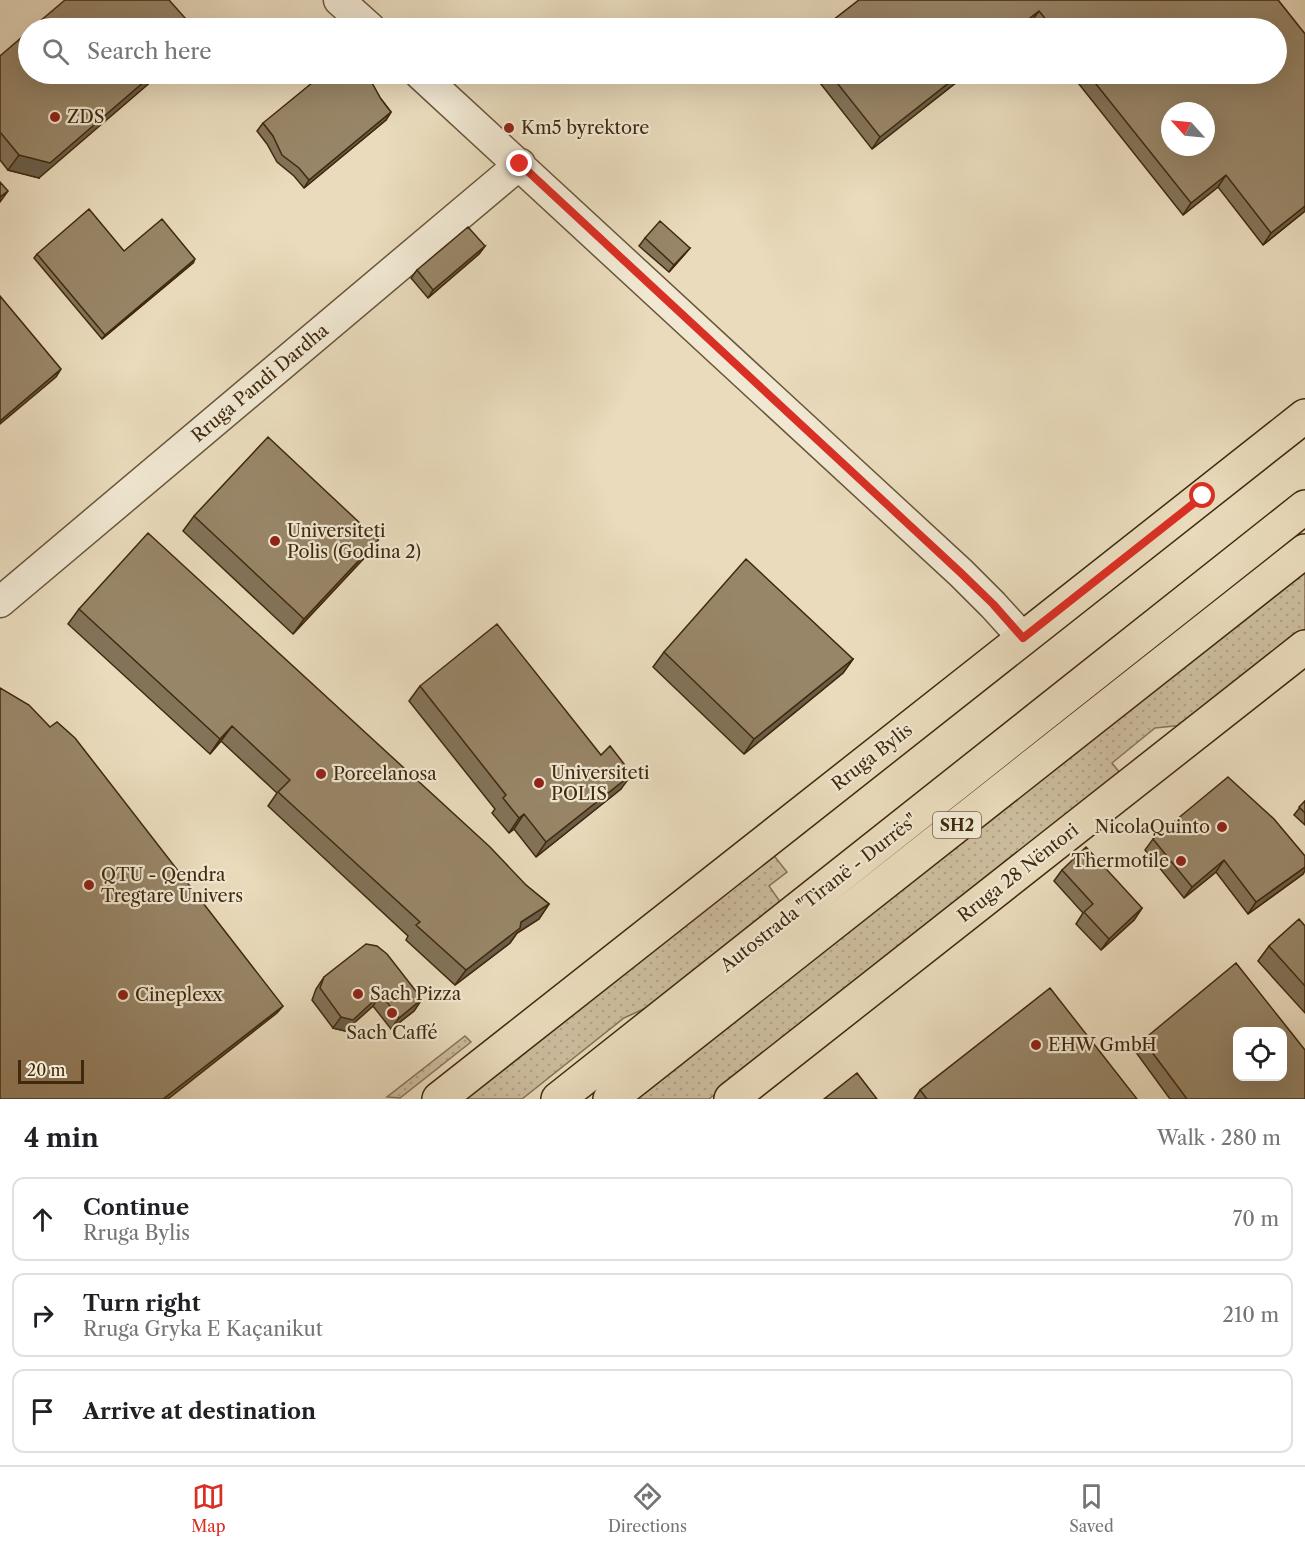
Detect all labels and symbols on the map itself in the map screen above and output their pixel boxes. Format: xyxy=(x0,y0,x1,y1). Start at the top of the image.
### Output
north arrow xyxy=(1161,102,1215,156)
place label: ZDS xyxy=(67,106,105,128)
marker: ZDS xyxy=(48,110,62,124)
place label: Km5 byrektore xyxy=(521,117,649,139)
marker: Km5 byrektore xyxy=(502,121,516,135)
route end xyxy=(506,150,532,176)
street label: Rruga Pandi Dardha xyxy=(187,319,333,447)
route start xyxy=(1189,482,1215,508)
place label: Universiteti Polis (Godina 2) xyxy=(287,520,421,563)
marker: Universiteti Polis (Godina 2) xyxy=(268,534,282,548)
street label: Rruga Bylis xyxy=(827,719,917,795)
place label: Universiteti POLIS xyxy=(551,762,650,805)
place label: Porcelanosa xyxy=(333,763,437,785)
marker: Porcelanosa xyxy=(314,767,328,781)
marker: Universiteti POLIS xyxy=(532,776,546,790)
street label: Autostrada "Tiranë - Durrës" xyxy=(715,809,922,977)
road number: SH2 xyxy=(933,812,981,838)
place label: NicolaQuinto xyxy=(1094,816,1210,838)
street label: Rruga 28 Nëntori xyxy=(953,819,1083,927)
marker: NicolaQuinto xyxy=(1215,820,1229,834)
place label: Thermotile xyxy=(1072,850,1169,872)
marker: Thermotile xyxy=(1174,854,1188,868)
place label: QTU - Qendra Tregtare Univers xyxy=(101,864,243,907)
marker: QTU - Qendra Tregtare Univers xyxy=(82,878,96,892)
place label: Sach Pizza xyxy=(370,983,462,1005)
place label: Cineplexx xyxy=(135,984,223,1006)
marker: Sach Pizza xyxy=(351,987,365,1001)
marker: Cineplexx xyxy=(116,988,130,1002)
marker: Sach Caffé xyxy=(385,1006,399,1020)
place label: Sach Caffé xyxy=(346,1022,438,1044)
place label: EHW GmbH xyxy=(1048,1034,1157,1056)
marker: EHW GmbH xyxy=(1029,1038,1043,1052)
scale bar xyxy=(18,1057,84,1084)

